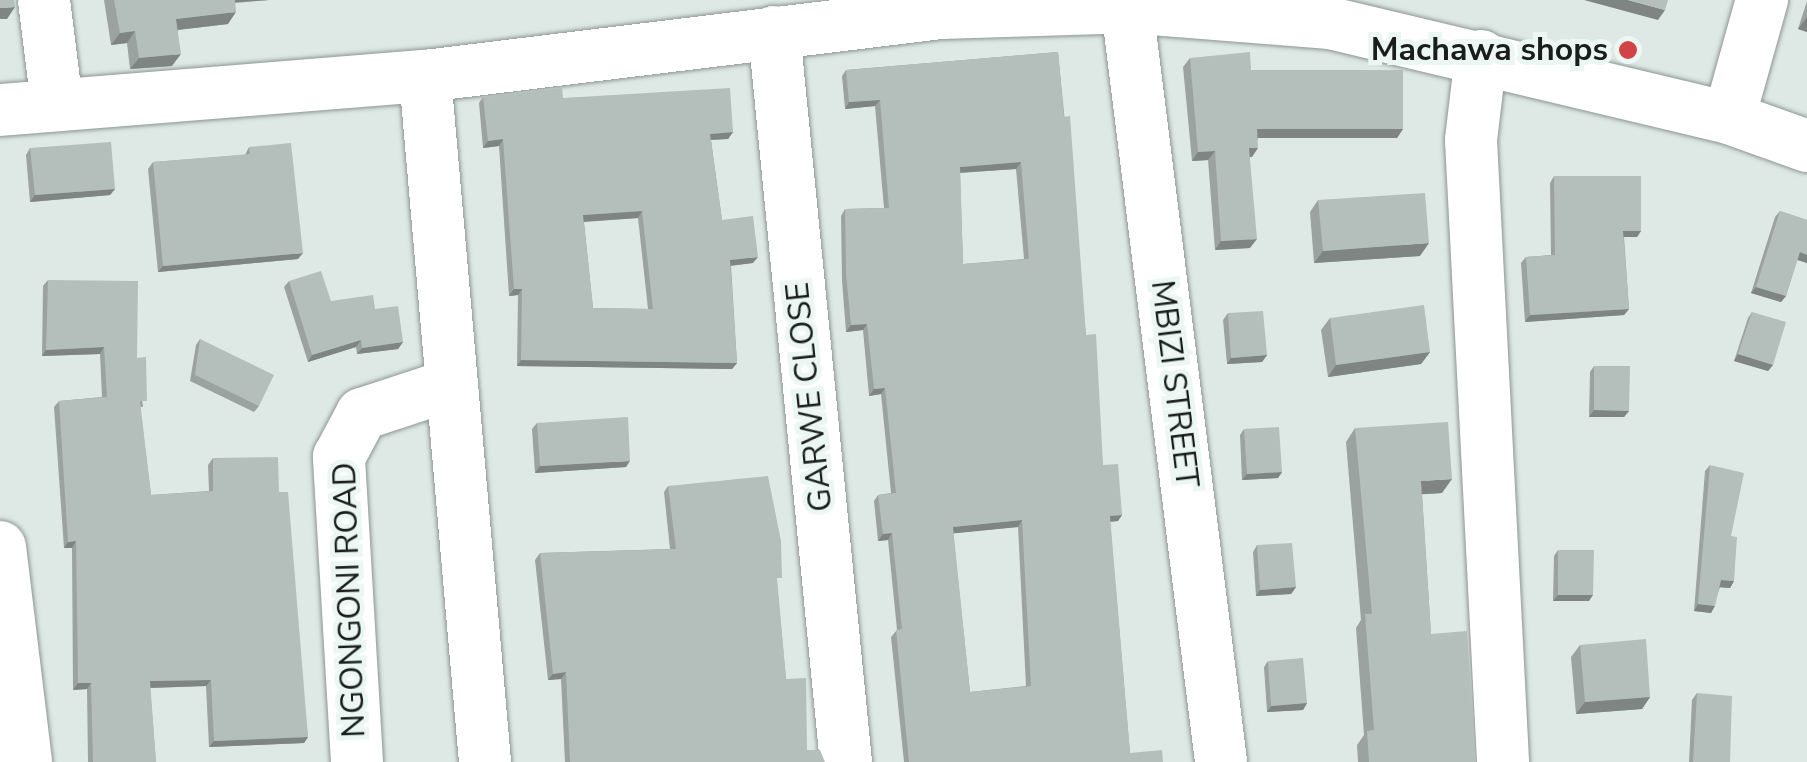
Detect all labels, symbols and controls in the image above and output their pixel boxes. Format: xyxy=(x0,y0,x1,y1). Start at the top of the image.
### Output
place label: Machawa shops xyxy=(1371,31,1608,69)
marker: Machawa shops xyxy=(1617,39,1639,61)
street label: MBIZI STREET xyxy=(1142,278,1206,490)
street label: GARWE CLOSE xyxy=(779,280,841,514)
street label: NGONGONI ROAD xyxy=(326,462,374,738)

